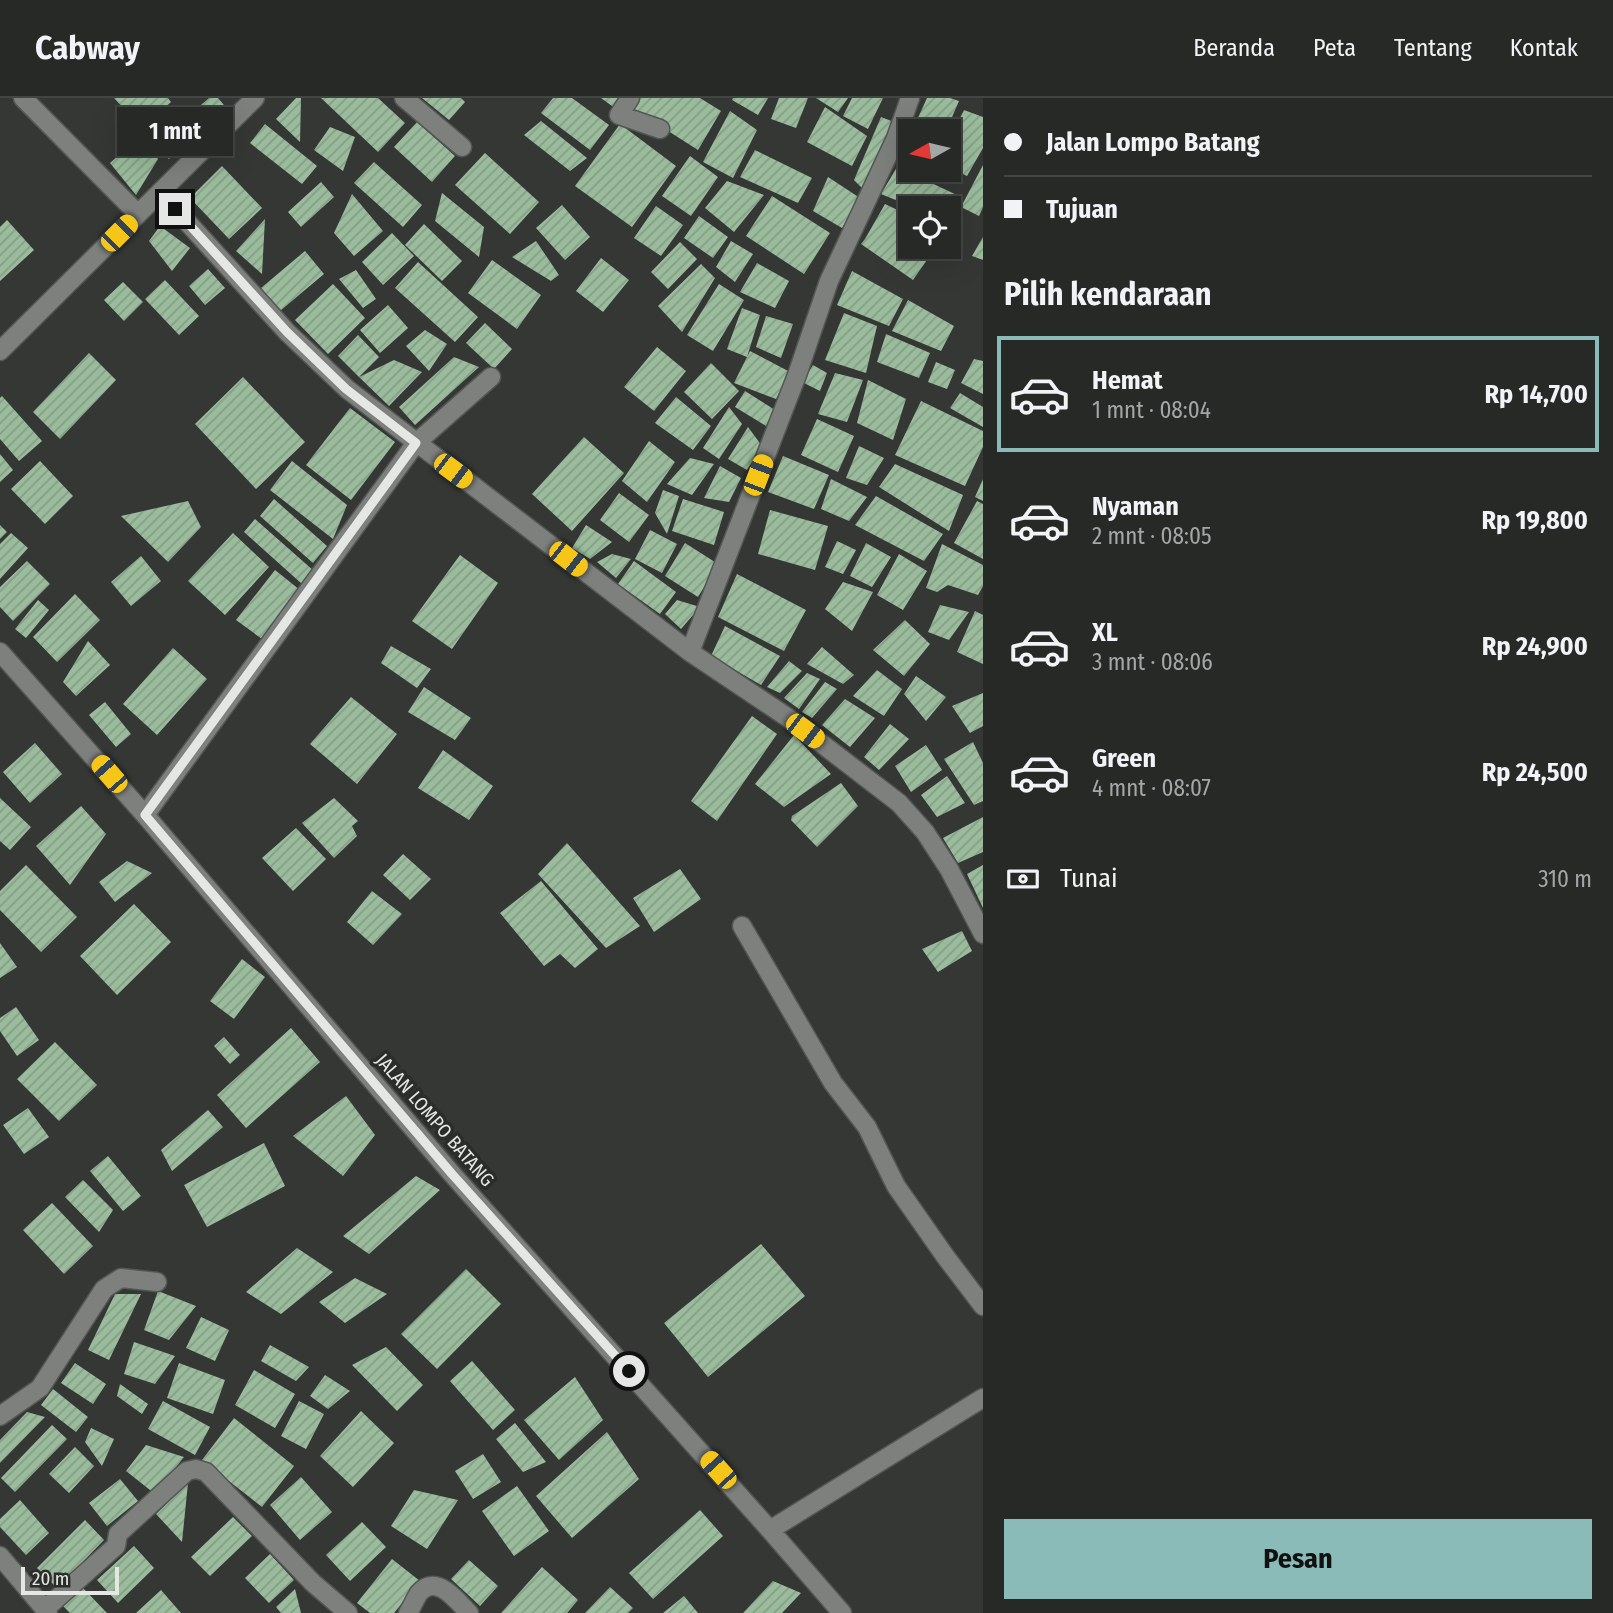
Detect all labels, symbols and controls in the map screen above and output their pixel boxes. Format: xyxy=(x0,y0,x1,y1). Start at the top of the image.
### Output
text: Cabway xyxy=(35,28,140,68)
text: Beranda xyxy=(1193,34,1275,62)
text: Peta xyxy=(1313,34,1356,62)
text: Tentang xyxy=(1394,34,1472,62)
text: Kontak xyxy=(1510,34,1578,62)
callout: 1 mnt xyxy=(117,108,233,156)
text: 1 mnt xyxy=(149,117,201,145)
north arrow xyxy=(898,119,961,182)
map controls xyxy=(898,119,961,259)
text: Jalan Lompo Batang xyxy=(1046,127,1260,158)
route end xyxy=(159,193,191,225)
text: Tujuan xyxy=(1046,194,1118,225)
button: locate xyxy=(898,196,961,259)
car xyxy=(97,211,142,255)
text: Pilih kendaraan xyxy=(1004,275,1212,313)
icon: car xyxy=(1008,363,1071,426)
text: Hemat xyxy=(1092,365,1163,396)
text: Rp 14,700 xyxy=(1484,379,1588,410)
text: 1 mnt · 08:04 xyxy=(1092,396,1211,424)
car xyxy=(430,450,477,492)
car xyxy=(741,452,776,498)
icon: car xyxy=(1008,489,1071,552)
text: Nyaman xyxy=(1092,491,1179,522)
text: Rp 19,800 xyxy=(1481,505,1588,536)
text: 2 mnt · 08:05 xyxy=(1092,522,1211,550)
car xyxy=(545,538,592,580)
icon: car xyxy=(1008,615,1071,678)
text: XL xyxy=(1092,617,1118,648)
text: Rp 24,900 xyxy=(1482,631,1588,662)
text: 3 mnt · 08:06 xyxy=(1092,648,1213,676)
car xyxy=(782,710,829,752)
icon: car xyxy=(1008,741,1071,804)
text: Green xyxy=(1092,743,1156,774)
car xyxy=(88,751,131,797)
text: Rp 24,500 xyxy=(1482,757,1588,788)
text: 4 mnt · 08:07 xyxy=(1092,774,1211,802)
icon: cash xyxy=(1004,860,1042,898)
text: Tunai xyxy=(1060,863,1118,894)
text: 310 m xyxy=(1538,865,1592,893)
street label: JALAN LOMPO BATANG xyxy=(371,1049,499,1191)
route start xyxy=(613,1355,645,1387)
car xyxy=(697,1447,740,1493)
button: Pesan xyxy=(1004,1519,1592,1599)
scale bar xyxy=(21,1564,119,1596)
text: 20 m xyxy=(32,1567,69,1590)

